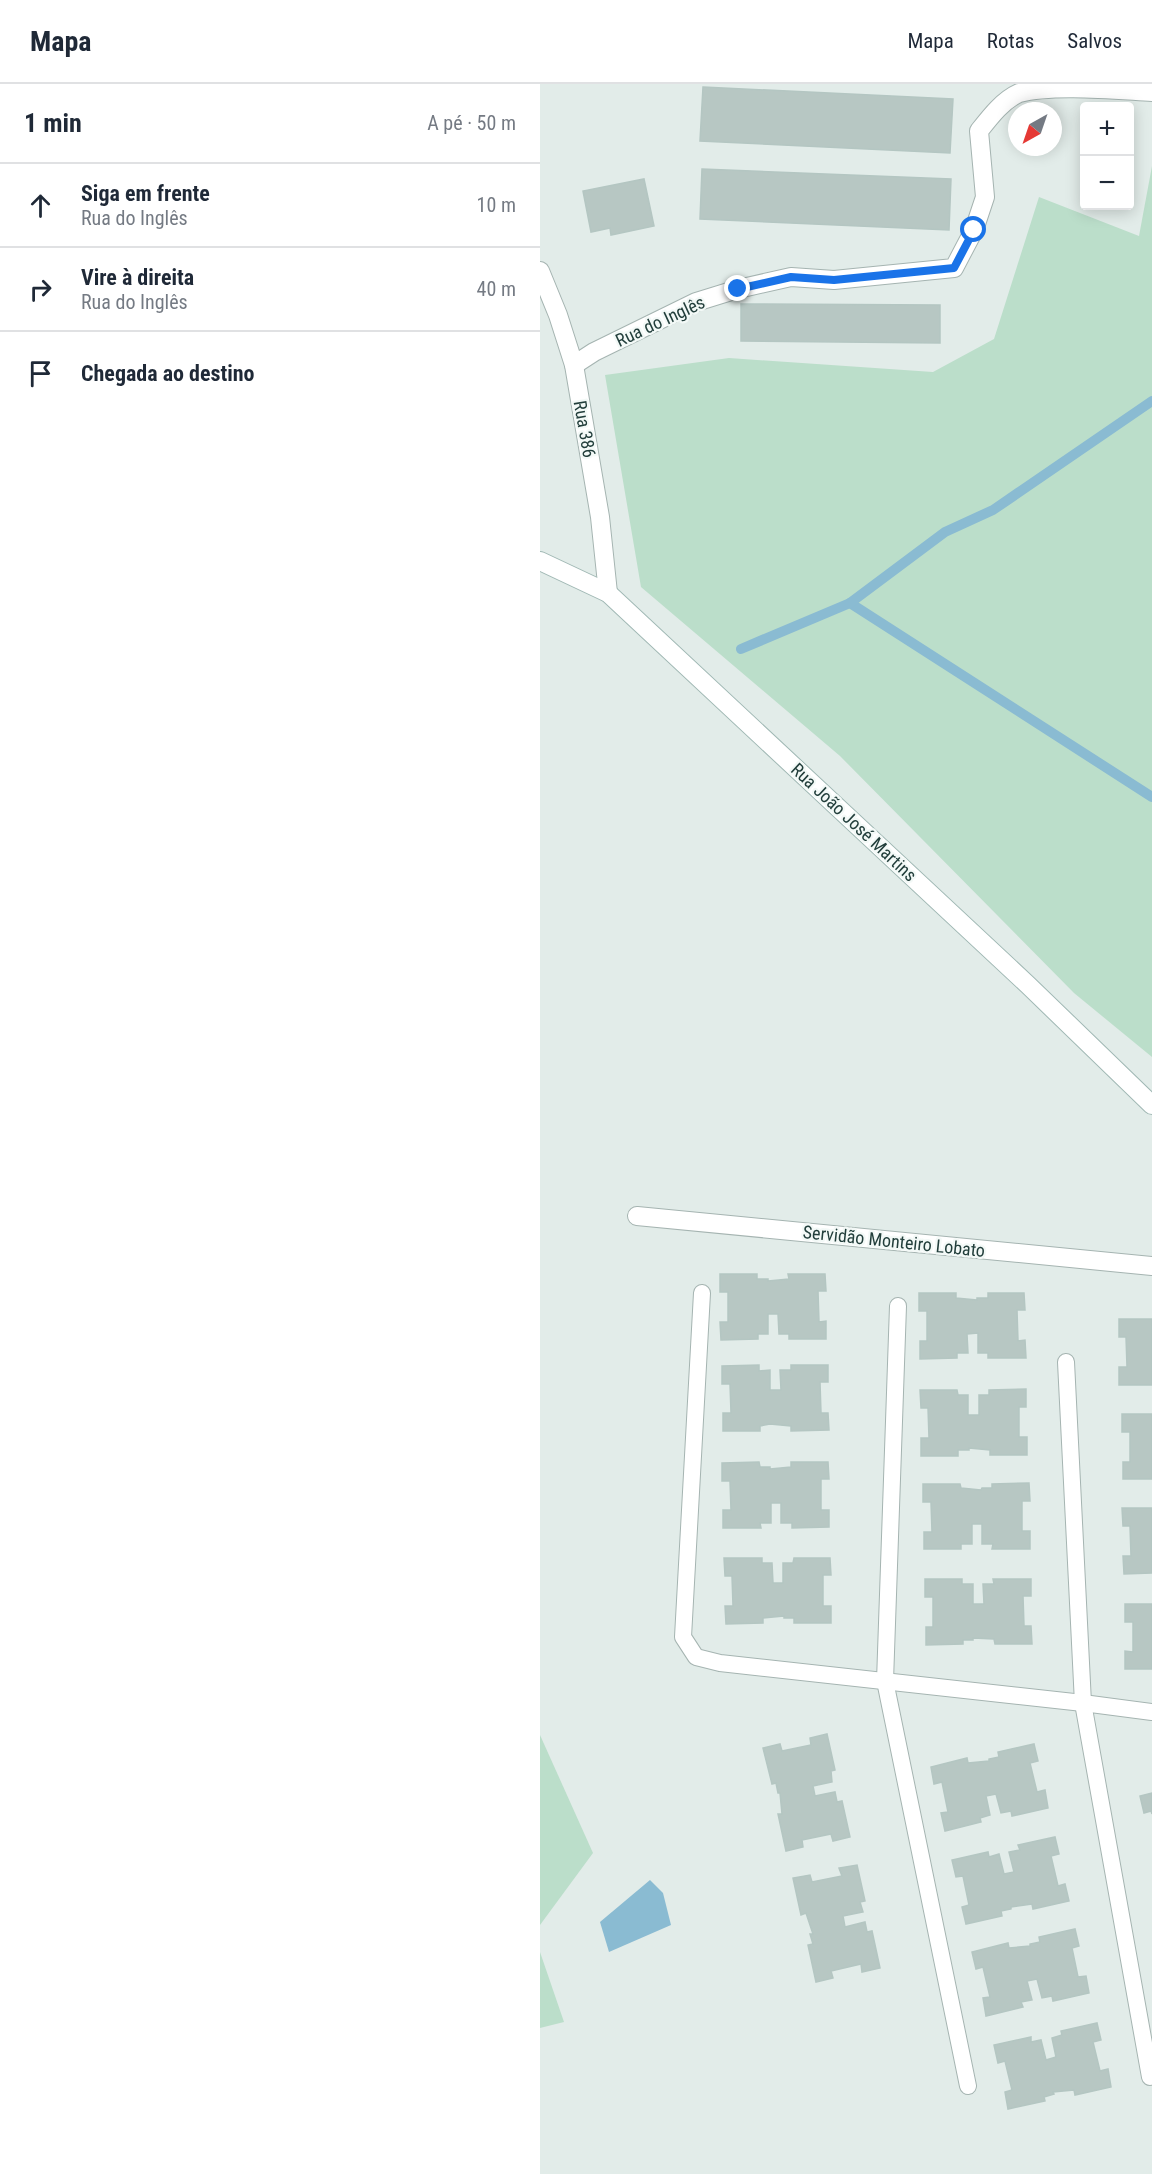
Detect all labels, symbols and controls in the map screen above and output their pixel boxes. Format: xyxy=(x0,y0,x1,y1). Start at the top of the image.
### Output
text: Mapa xyxy=(30,25,91,58)
text: Mapa xyxy=(907,29,954,53)
text: Rotas xyxy=(987,29,1034,53)
text: Salvos xyxy=(1067,29,1122,53)
north arrow xyxy=(1008,102,1062,156)
map controls xyxy=(1080,102,1134,210)
button: + xyxy=(1080,102,1134,156)
text: 1 min xyxy=(24,108,82,138)
text: A pé · 50 m xyxy=(427,111,516,135)
button: − xyxy=(1080,156,1134,210)
text: Siga em frente xyxy=(81,181,210,206)
icon: ahead xyxy=(24,189,57,222)
text: 10 m xyxy=(477,193,516,217)
text: Rua do Inglês xyxy=(81,206,188,230)
route start xyxy=(960,216,986,242)
text: Vire à direita xyxy=(81,265,194,290)
icon: right xyxy=(24,273,57,306)
route end xyxy=(724,275,750,301)
text: 40 m xyxy=(477,277,516,301)
text: Rua do Inglês xyxy=(81,290,188,314)
street label: Rua do Inglês xyxy=(612,291,708,351)
icon: arrive xyxy=(24,357,57,390)
text: Chegada ao destino xyxy=(81,361,255,386)
street label: Rua 386 xyxy=(570,399,600,459)
street label: Rua João José Martins xyxy=(787,759,921,885)
street label: Servidão Monteiro Lobato xyxy=(802,1221,986,1261)

